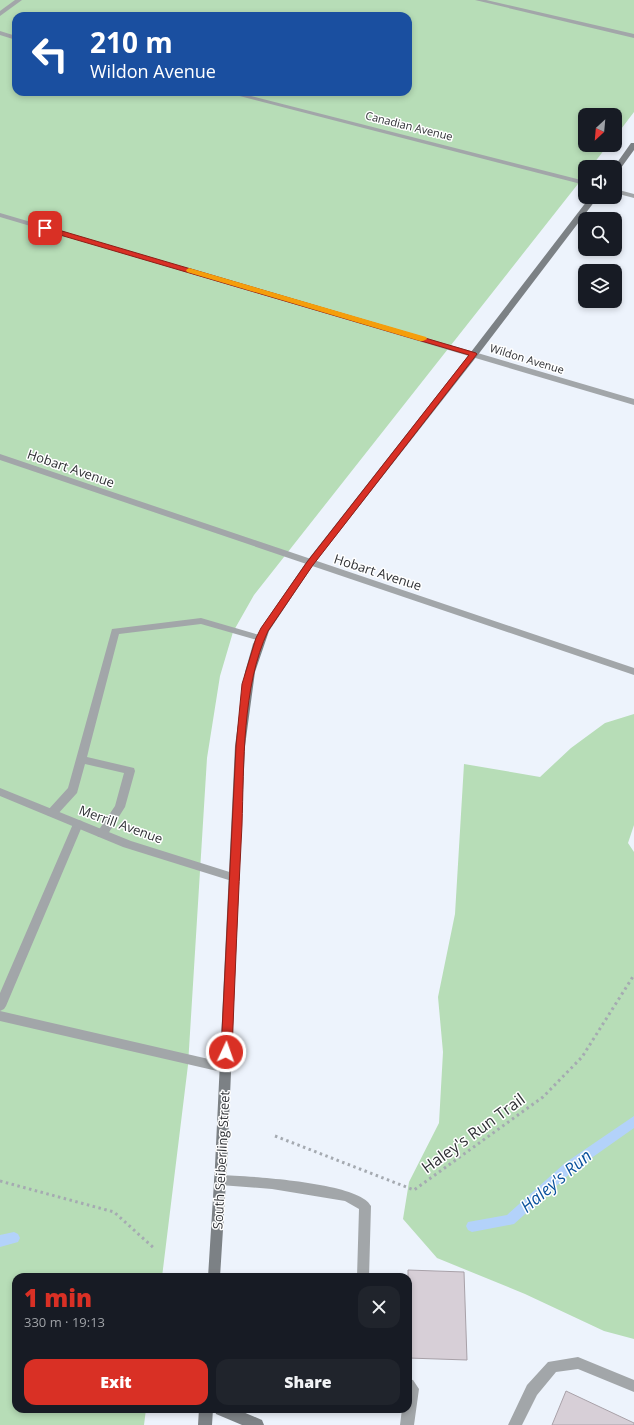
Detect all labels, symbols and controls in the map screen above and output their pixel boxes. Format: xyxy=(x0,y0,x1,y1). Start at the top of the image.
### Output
text: 210 m xyxy=(90,23,173,61)
icon: left xyxy=(24,28,76,80)
text: Wildon Avenue xyxy=(90,59,216,83)
street label: Canadian Avenue xyxy=(364,107,454,144)
north arrow xyxy=(578,108,622,152)
map controls xyxy=(578,108,622,308)
button: sound xyxy=(578,160,622,204)
pin xyxy=(28,211,62,245)
button: search xyxy=(578,212,622,256)
icon: arrive xyxy=(34,217,56,239)
button: layers xyxy=(578,264,622,308)
street label: Wildon Avenue xyxy=(488,340,566,377)
street label: Hobart Avenue xyxy=(25,445,117,491)
street label: Hobart Avenue xyxy=(332,549,424,595)
street label: Merrill Avenue xyxy=(77,800,165,848)
position arrow xyxy=(205,1031,247,1073)
street label: Haley's Run Trail xyxy=(417,1088,529,1178)
street label: South Seiberling Street xyxy=(208,1090,234,1230)
water label: Haley's Run xyxy=(515,1144,596,1217)
text: 1 min xyxy=(24,1281,92,1314)
button: close xyxy=(358,1286,400,1328)
text: 330 m · 19:13 xyxy=(24,1313,105,1331)
button: Exit xyxy=(24,1359,208,1405)
button: Share xyxy=(216,1359,400,1405)

